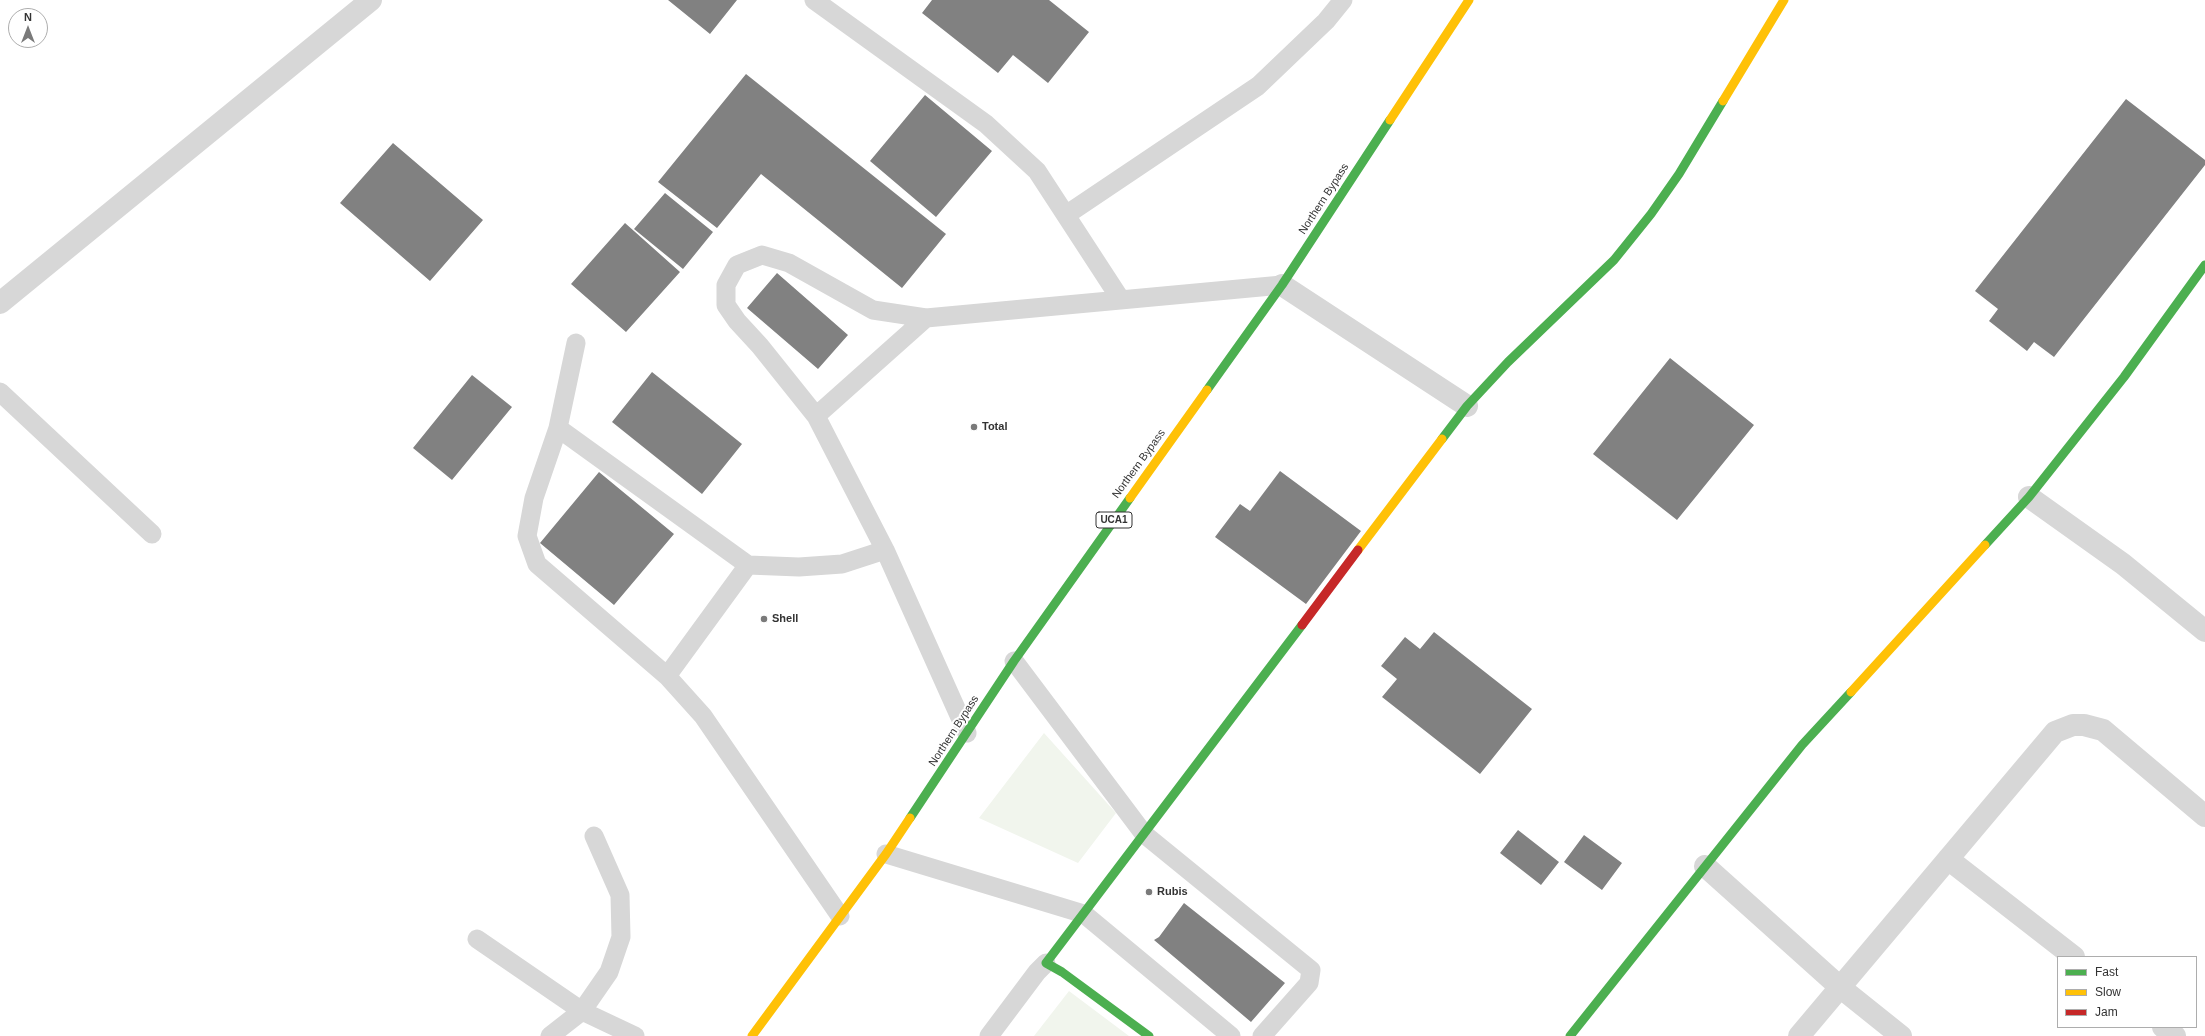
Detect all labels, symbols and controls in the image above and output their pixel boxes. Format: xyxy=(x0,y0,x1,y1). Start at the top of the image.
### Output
north arrow xyxy=(8,8,48,48)
text: N xyxy=(24,11,32,23)
street label: Northern Bypass xyxy=(1296,161,1352,237)
place label: Total xyxy=(982,420,1007,434)
marker: Total xyxy=(969,422,979,432)
street label: Northern Bypass xyxy=(1110,427,1168,501)
road number: UCA1 xyxy=(1096,512,1132,528)
place label: Shell xyxy=(772,612,798,626)
marker: Shell xyxy=(759,614,769,624)
street label: Northern Bypass xyxy=(926,693,982,769)
place label: Rubis xyxy=(1157,885,1188,899)
marker: Rubis xyxy=(1144,887,1154,897)
legend xyxy=(2057,956,2197,1028)
text: Fast xyxy=(2095,965,2118,979)
text: Slow xyxy=(2095,985,2121,999)
text: Jam xyxy=(2095,1005,2118,1019)

